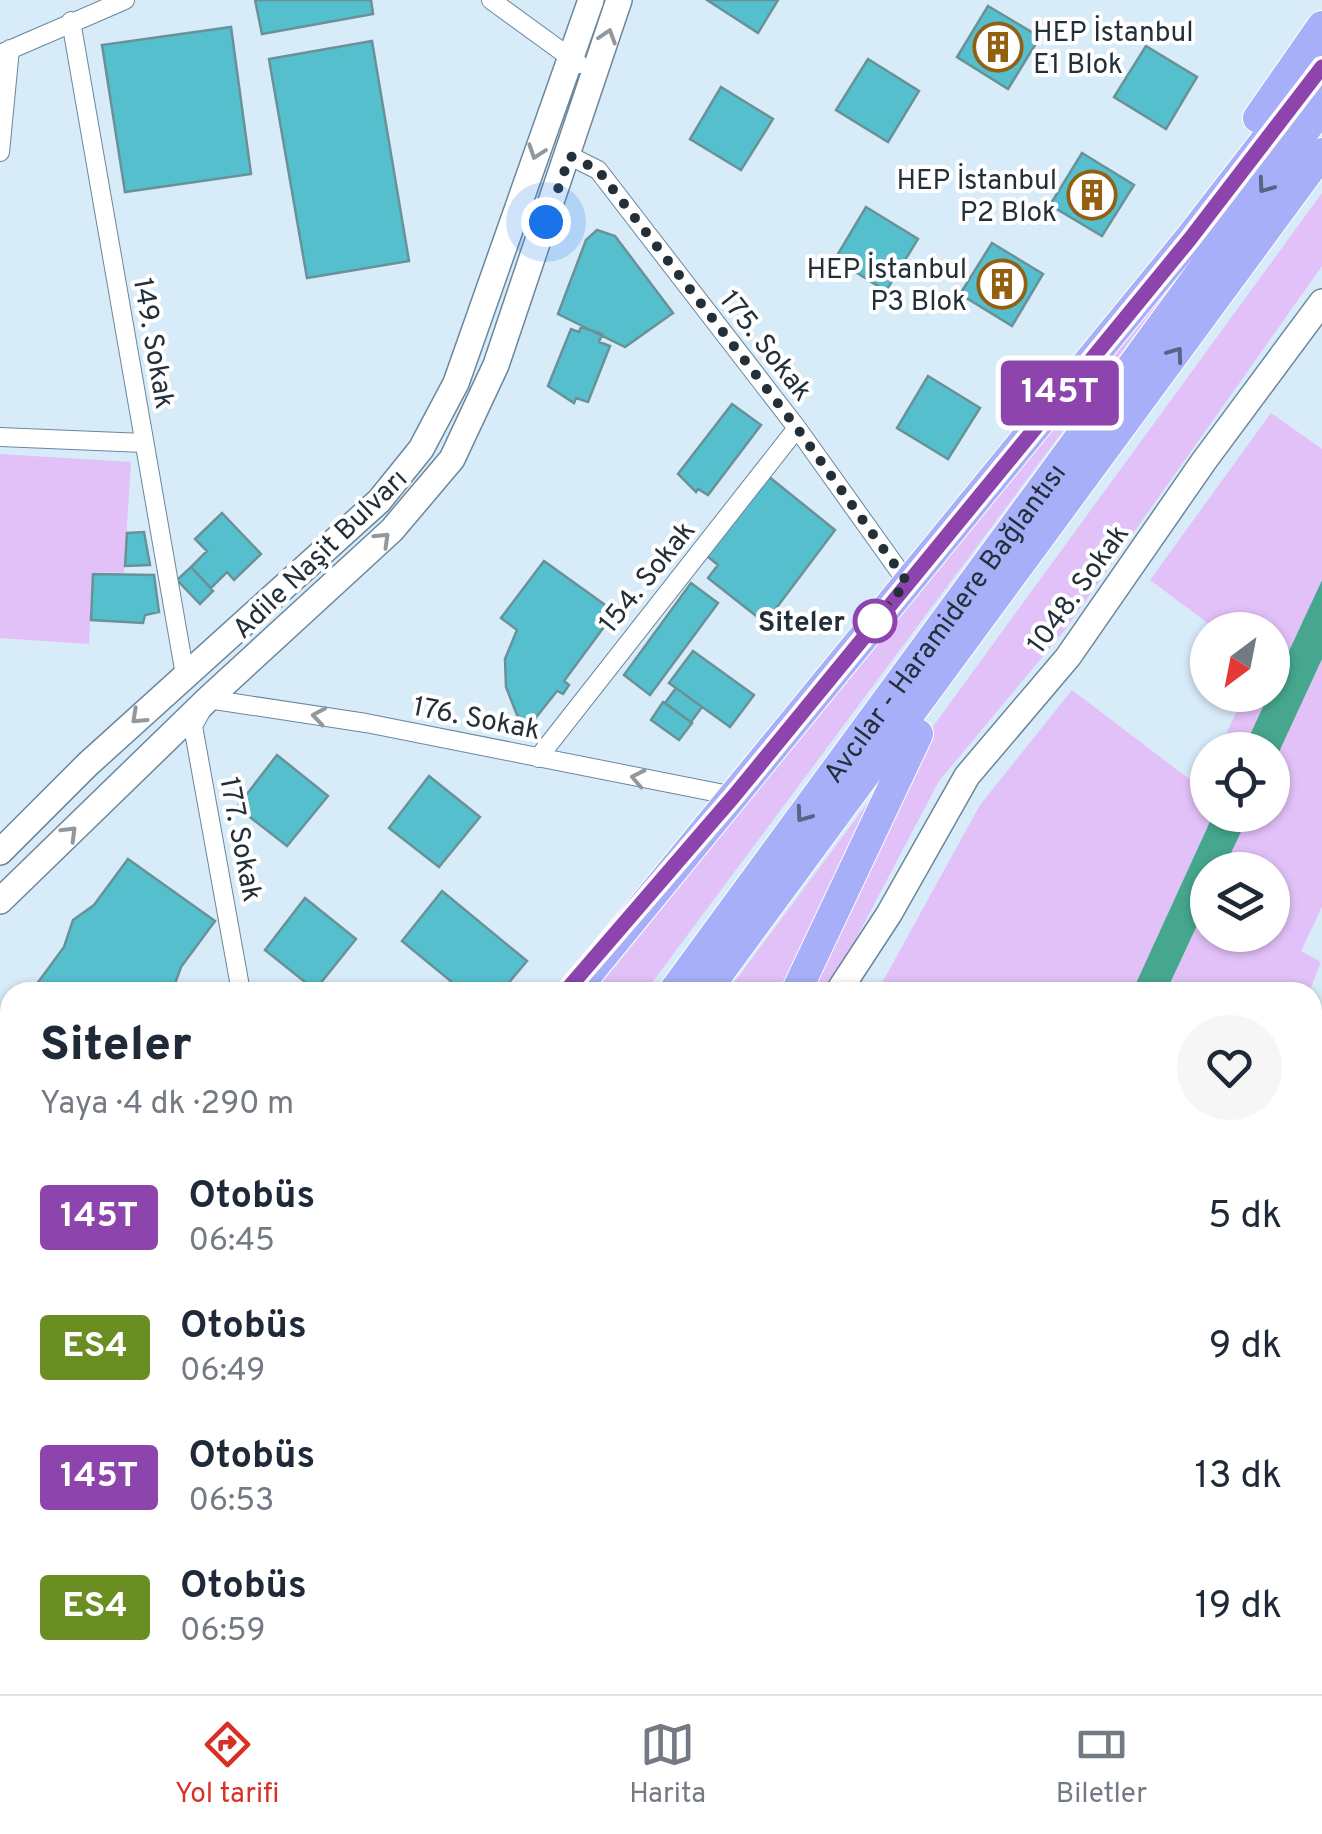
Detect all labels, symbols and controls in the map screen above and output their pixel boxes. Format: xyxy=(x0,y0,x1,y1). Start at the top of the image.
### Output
place label: HEP İstanbul E1 Blok xyxy=(1033,15,1194,84)
building icon: HEP İstanbul E1 Blok xyxy=(972,21,1024,73)
one-way arrow xyxy=(597,28,617,45)
one-way arrow xyxy=(527,142,548,159)
place label: HEP İstanbul P2 Blok xyxy=(896,163,1057,232)
building icon: HEP İstanbul P2 Blok xyxy=(1066,169,1118,221)
one-way arrow xyxy=(1259,175,1276,193)
your location xyxy=(521,197,571,247)
place label: HEP İstanbul P3 Blok xyxy=(806,252,967,321)
building icon: HEP İstanbul P3 Blok xyxy=(976,258,1028,310)
street label: 149. Sokak xyxy=(123,275,181,412)
street label: 175. Sokak xyxy=(710,284,819,409)
one-way arrow xyxy=(1164,347,1181,365)
line badge: 145T xyxy=(990,360,1130,426)
text: 145T xyxy=(1021,371,1099,415)
street label: Avcılar - Haramidere Bağlantısı xyxy=(817,457,1076,792)
street label: Adile Naşit Bulvarı xyxy=(226,462,416,648)
street label: 154. Sokak xyxy=(592,514,705,641)
street label: 1048. Sokak xyxy=(1020,518,1138,662)
one-way arrow xyxy=(371,532,389,550)
marker: Siteler xyxy=(854,600,896,642)
place label: Siteler xyxy=(758,606,845,642)
north arrow xyxy=(1190,612,1290,712)
map controls xyxy=(1190,612,1290,952)
street label: 176. Sokak xyxy=(410,690,543,750)
one-way arrow xyxy=(131,705,150,723)
one-way arrow xyxy=(311,706,327,727)
button: locate xyxy=(1190,732,1290,832)
one-way arrow xyxy=(630,768,647,789)
street label: 177. Sokak xyxy=(209,774,269,905)
one-way arrow xyxy=(797,804,815,822)
one-way arrow xyxy=(58,827,76,845)
button: layers xyxy=(1190,852,1290,952)
button: heart xyxy=(1177,1015,1282,1120)
text: Siteler xyxy=(40,1017,192,1077)
text: Yaya · 4 dk · 290 m xyxy=(40,1085,294,1125)
text: Otobüs xyxy=(188,1173,315,1222)
text: 5 dk xyxy=(1208,1193,1282,1242)
text: 145T xyxy=(60,1195,138,1239)
text: 06:45 xyxy=(188,1222,275,1262)
text: Otobüs xyxy=(180,1303,307,1352)
text: 9 dk xyxy=(1209,1323,1282,1372)
text: ES4 xyxy=(62,1325,128,1369)
text: 06:49 xyxy=(180,1352,265,1392)
text: Otobüs xyxy=(188,1433,315,1482)
text: 13 dk xyxy=(1194,1453,1282,1502)
text: 145T xyxy=(60,1455,138,1499)
text: 06:53 xyxy=(188,1482,274,1522)
text: Otobüs xyxy=(180,1563,307,1612)
text: 19 dk xyxy=(1195,1583,1282,1632)
text: ES4 xyxy=(62,1585,128,1629)
text: 06:59 xyxy=(180,1612,266,1652)
tab: Yol tarifi xyxy=(175,1717,279,1813)
tab: Harita xyxy=(629,1717,706,1813)
tab: Biletler xyxy=(1056,1717,1147,1813)

